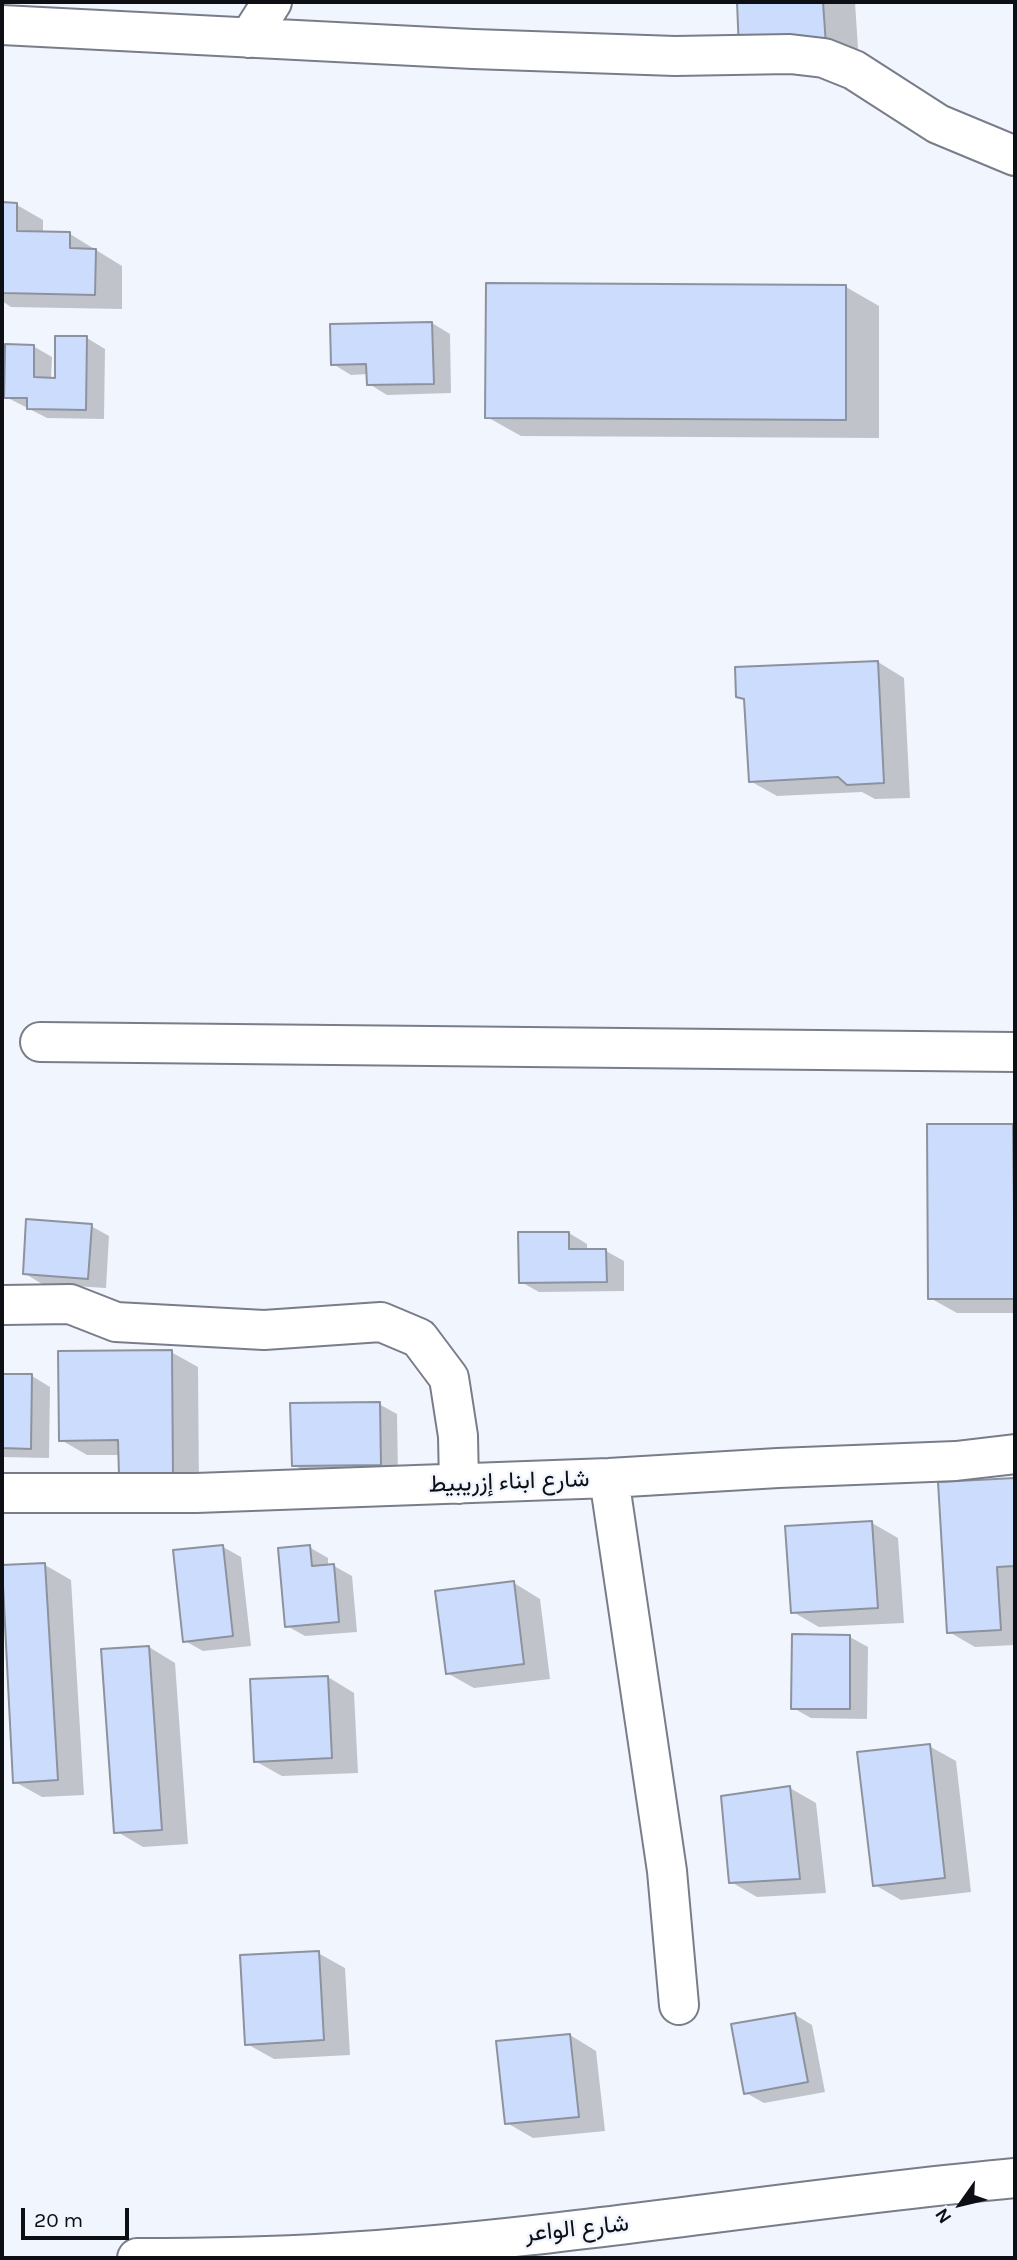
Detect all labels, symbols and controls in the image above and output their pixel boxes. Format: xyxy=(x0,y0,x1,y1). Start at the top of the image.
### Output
street label: شارع ابناء إزريبيط xyxy=(428,1465,590,1499)
north arrow xyxy=(926,2169,996,2239)
scale bar xyxy=(24,2194,133,2238)
text: N xyxy=(931,2204,957,2228)
text: 20 m xyxy=(34,2208,83,2232)
street label: شارع الواعر xyxy=(524,2209,630,2249)

